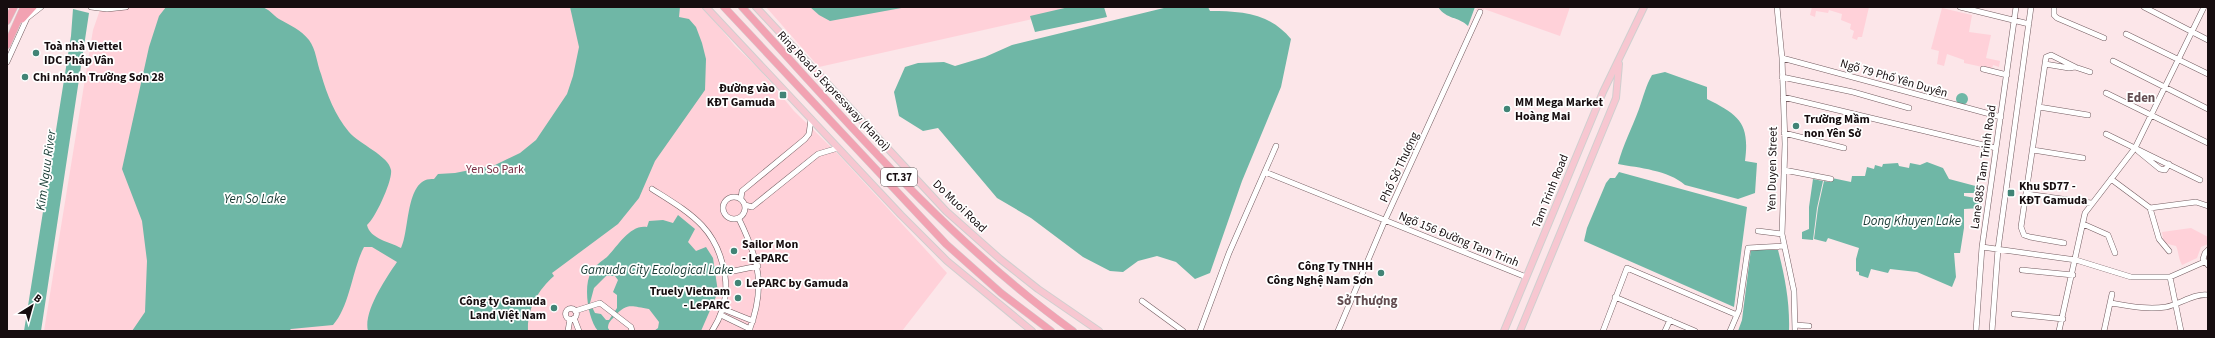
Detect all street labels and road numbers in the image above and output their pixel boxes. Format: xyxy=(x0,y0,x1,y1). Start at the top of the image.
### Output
street label: Ring Road 3 Expressway (Hanoi) xyxy=(773,27,894,155)
street label: Ngõ 79 Phố Yên Duyên xyxy=(1838,55,1950,102)
street label: Lane 885 Tam Trinh Road xyxy=(1966,104,2001,230)
street label: Yen Duyen Street xyxy=(1763,127,1782,212)
street label: Phố Sở Thượng xyxy=(1376,129,1423,205)
street label: Tam Trinh Road xyxy=(1528,152,1573,231)
road number: CT.37 xyxy=(881,168,917,186)
street label: Do Muoi Road xyxy=(929,176,990,236)
street label: Ngõ 156 Đường Tam Trinh xyxy=(1396,208,1522,271)

